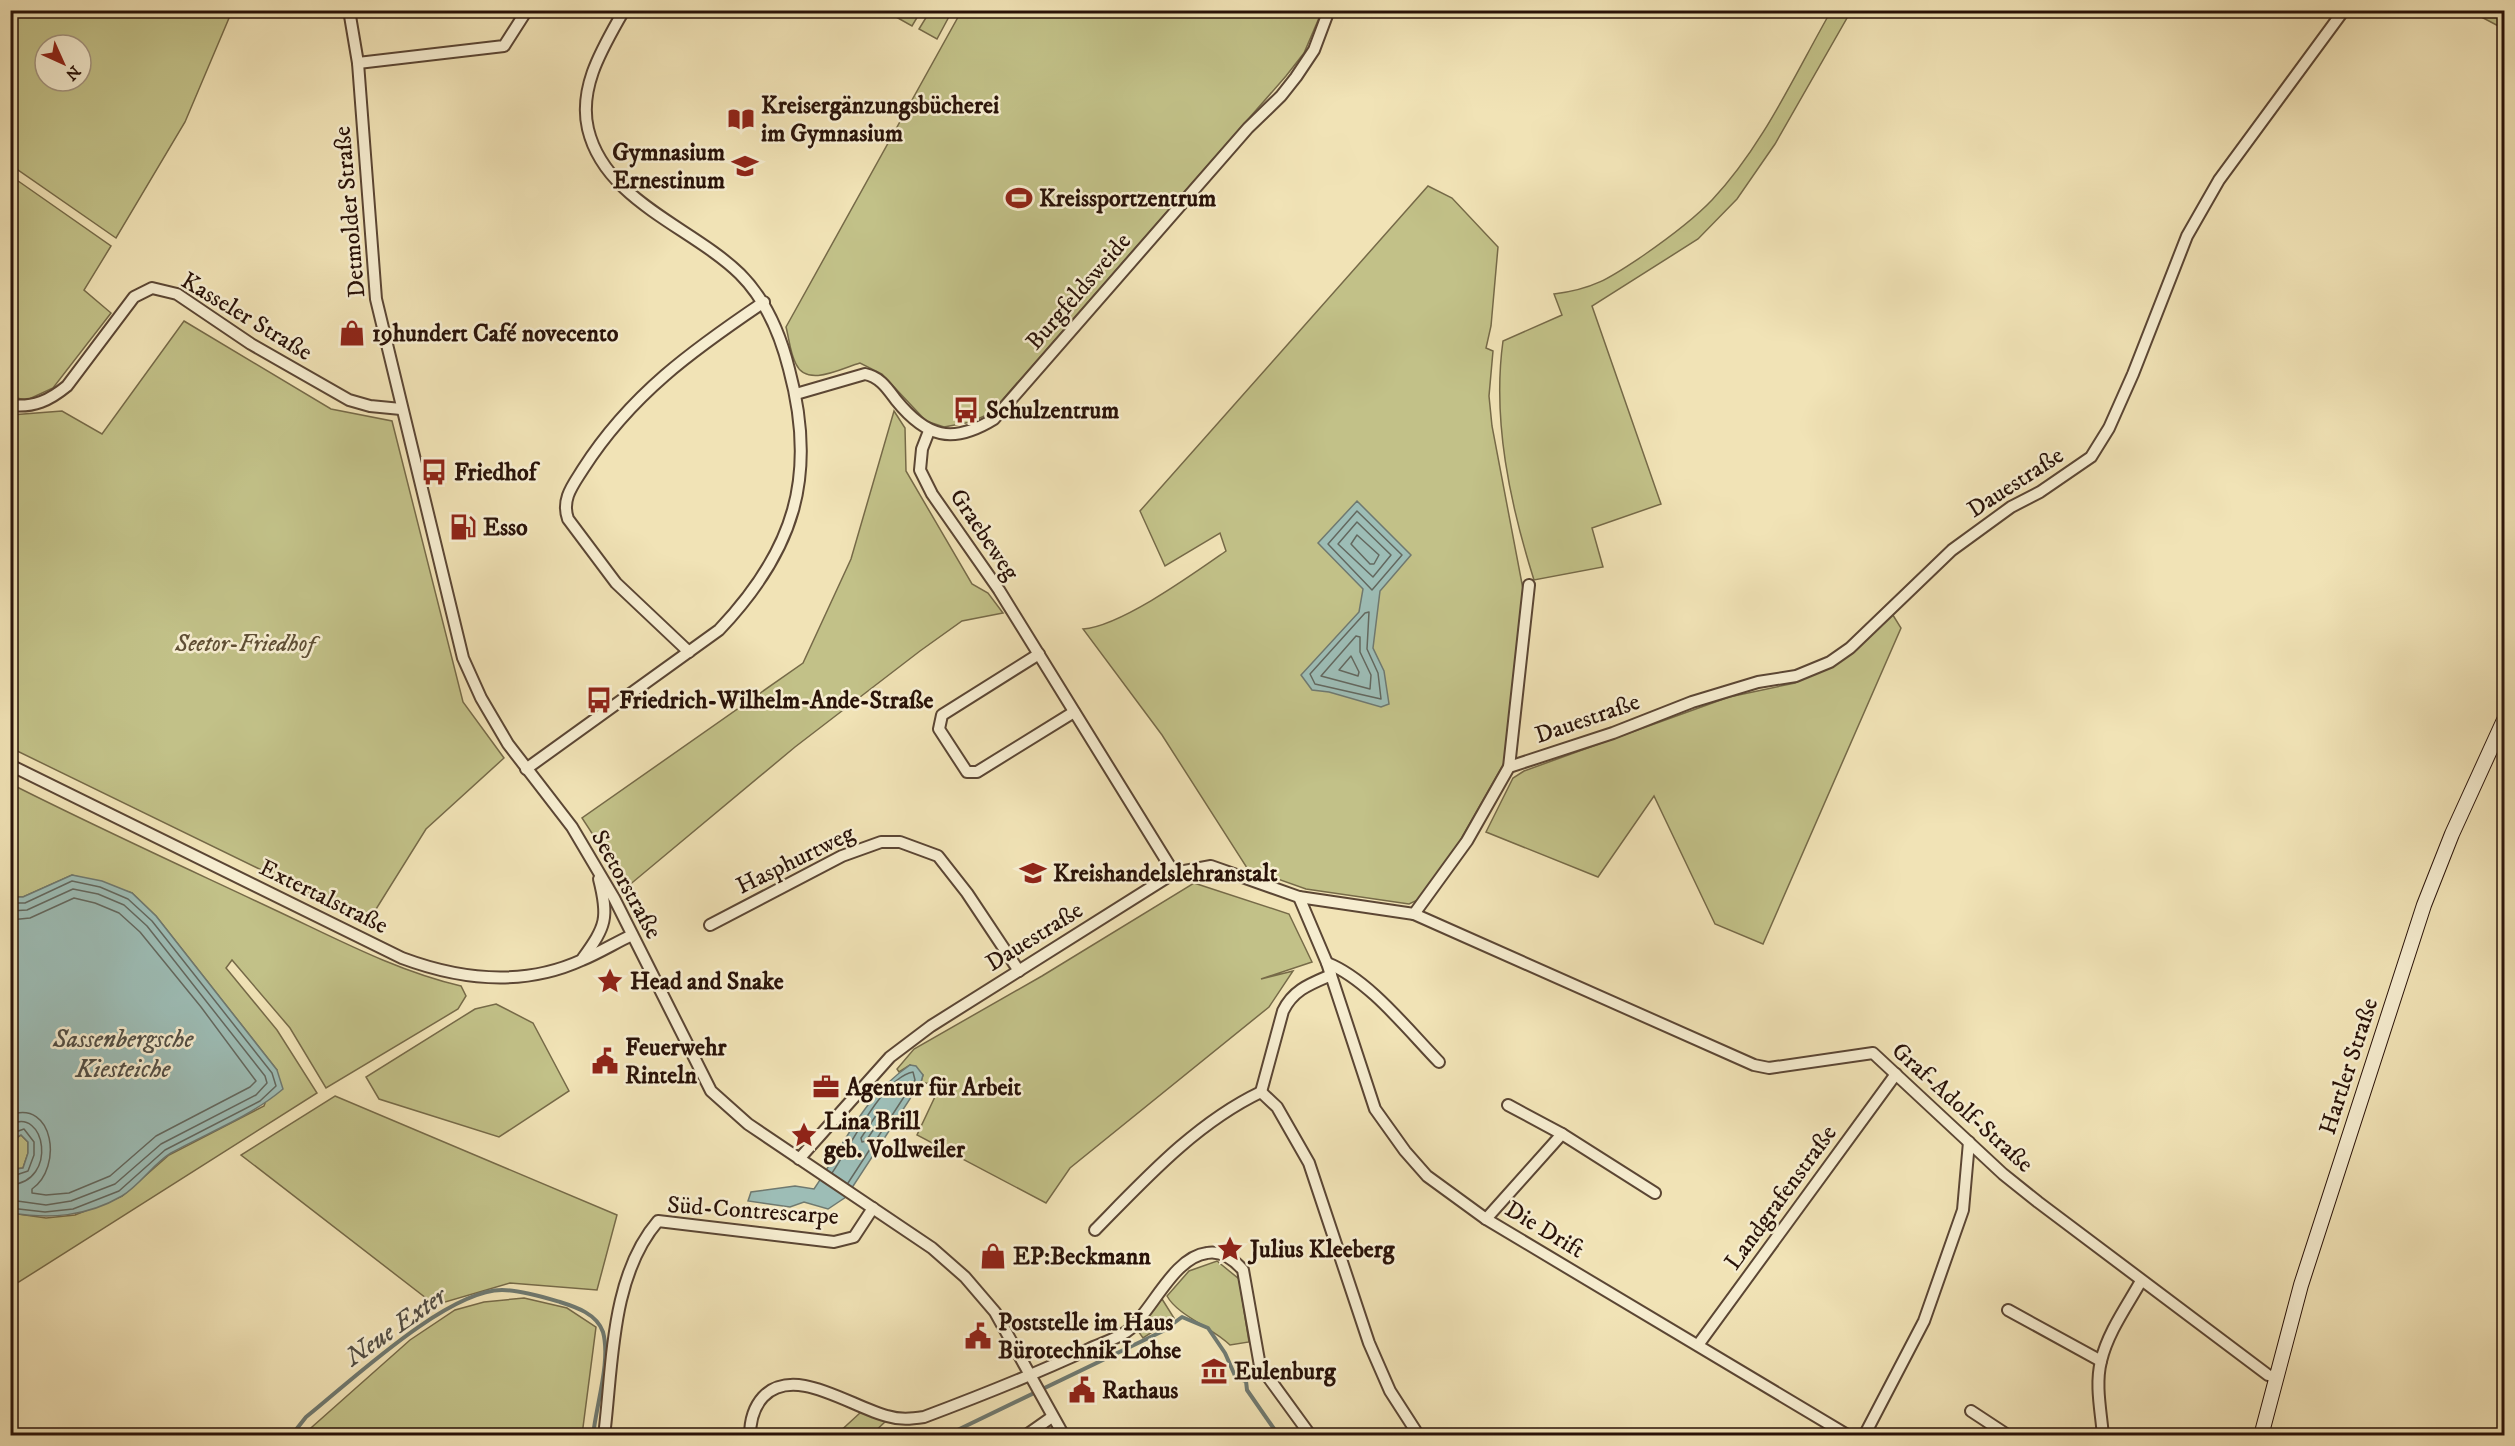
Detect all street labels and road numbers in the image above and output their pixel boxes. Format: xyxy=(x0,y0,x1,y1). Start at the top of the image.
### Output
street label: Detmolder Straße xyxy=(328,125,372,299)
street label: Burgfeldsweide xyxy=(1020,227,1138,356)
street label: Kasseler Straße xyxy=(175,266,318,368)
street label: Dauestraße xyxy=(1962,441,2069,525)
street label: Graebeweg xyxy=(943,483,1026,586)
street label: Dauestraße xyxy=(1531,687,1644,751)
street label: Hasphurtweg xyxy=(731,818,860,901)
street label: Seetorstraße xyxy=(584,825,668,944)
street label: Extertalstraße xyxy=(254,853,393,941)
street label: Dauestraße xyxy=(980,895,1089,978)
street label: Hartler Straße xyxy=(2313,994,2385,1138)
street label: Graf-Adolf-Straße xyxy=(1885,1036,2039,1179)
street label: Landgrafenstraße xyxy=(1718,1119,1844,1276)
street label: Süd-Contrescarpe xyxy=(666,1190,840,1232)
street label: Die Drift xyxy=(1499,1194,1590,1265)

